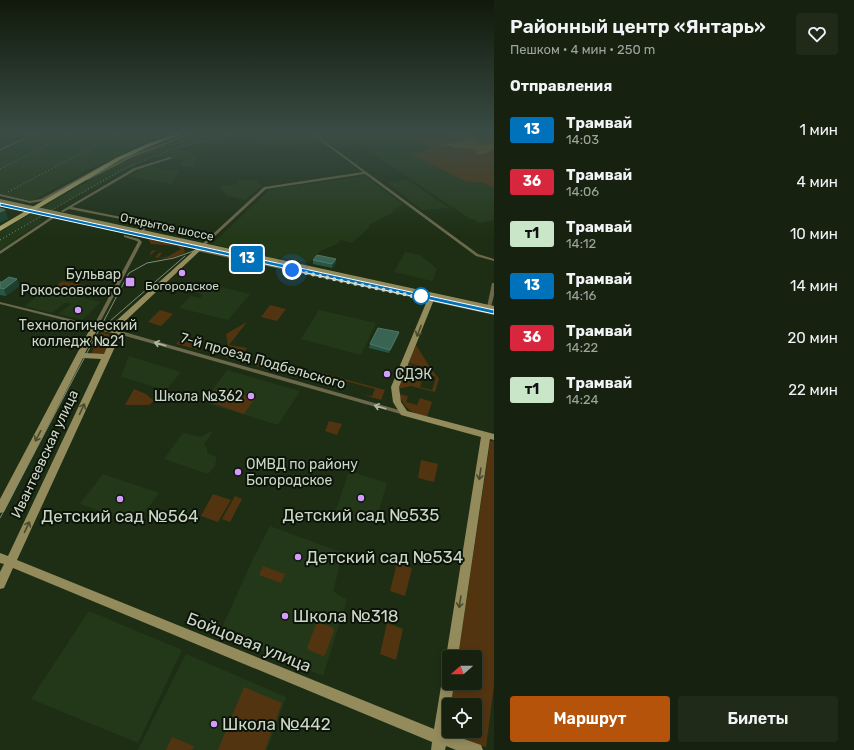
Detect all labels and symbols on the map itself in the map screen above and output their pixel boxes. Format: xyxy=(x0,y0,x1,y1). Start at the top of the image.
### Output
street label: Открытое шоссе xyxy=(119,210,215,244)
line badge: 13 xyxy=(229,246,265,272)
your location xyxy=(282,260,302,280)
place label: Бульвар Рокоссовского xyxy=(21,266,121,299)
marker: Богородское xyxy=(177,268,187,278)
marker: Бульвар Рокоссовского xyxy=(124,276,136,288)
place label: Богородское xyxy=(145,279,219,293)
unlabelled marker xyxy=(412,287,430,305)
marker: Технологический колледж №21 xyxy=(73,305,83,315)
place label: Технологический колледж №21 xyxy=(19,317,137,350)
one-way arrow xyxy=(414,325,422,337)
street label: 7-й проезд Подбельского xyxy=(178,329,348,393)
one-way arrow xyxy=(154,340,167,347)
place label: СДЭК xyxy=(395,366,432,383)
marker: СДЭК xyxy=(382,369,392,379)
street label: Ивантеевская улица xyxy=(8,387,82,521)
place label: Школа №362 xyxy=(154,388,243,405)
marker: Школа №362 xyxy=(246,391,256,401)
one-way arrow xyxy=(373,402,386,410)
one-way arrow xyxy=(79,404,86,416)
one-way arrow xyxy=(34,430,41,442)
place label: ОМВД по району Богородское xyxy=(246,456,358,489)
marker: ОМВД по району Богородское xyxy=(233,467,243,477)
one-way arrow xyxy=(476,467,484,480)
marker: Детский сад №535 xyxy=(356,493,366,503)
marker: Детский сад №564 xyxy=(115,494,125,504)
place label: Детский сад №535 xyxy=(283,505,439,525)
place label: Детский сад №564 xyxy=(41,506,199,526)
one-way arrow xyxy=(24,522,31,534)
place label: Детский сад №534 xyxy=(306,547,463,567)
marker: Детский сад №534 xyxy=(293,552,303,562)
one-way arrow xyxy=(456,595,464,608)
place label: Школа №318 xyxy=(293,606,399,626)
street label: Бойцовая улица xyxy=(184,608,314,676)
marker: Школа №318 xyxy=(280,611,290,621)
north arrow xyxy=(442,650,482,690)
place label: Школа №442 xyxy=(222,714,331,734)
marker: Школа №442 xyxy=(209,719,219,729)

